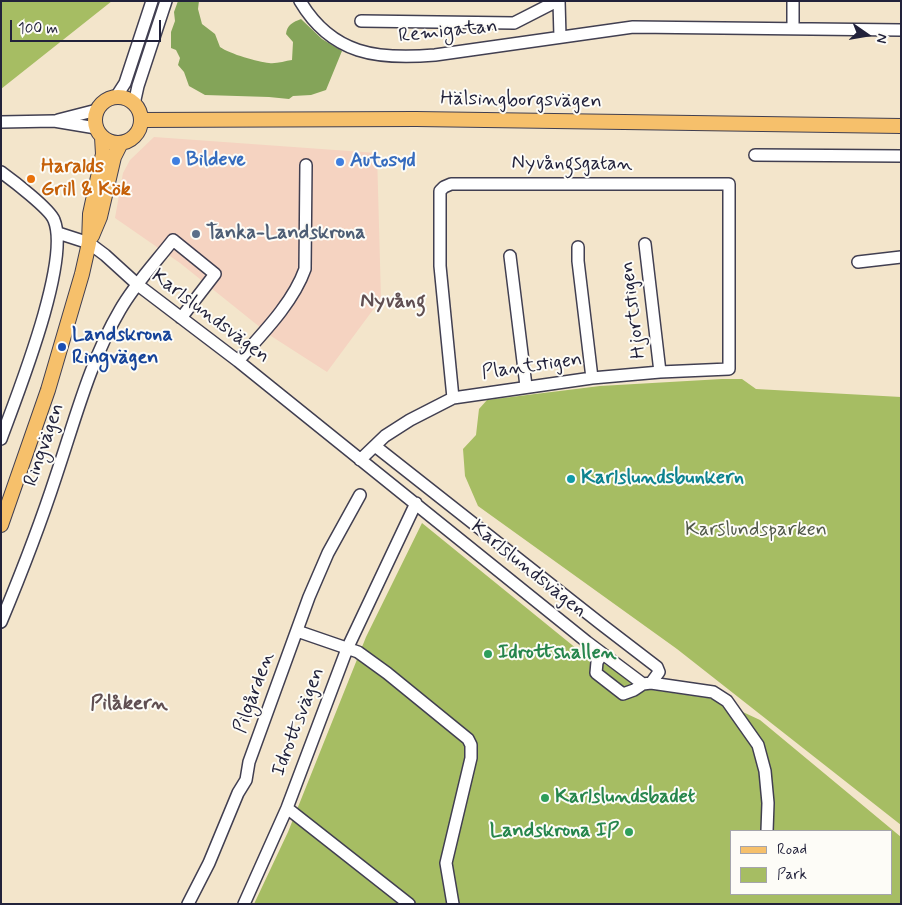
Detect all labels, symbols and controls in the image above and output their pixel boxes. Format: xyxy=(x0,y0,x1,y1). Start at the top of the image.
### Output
scale bar xyxy=(12,10,164,42)
north arrow xyxy=(842,10,892,60)
street label: Remigatan xyxy=(397,15,499,49)
text: 100 m xyxy=(18,19,58,39)
text: N xyxy=(872,32,891,45)
street label: Hälsingborgsvägen xyxy=(440,88,602,114)
place label: Bildeve xyxy=(186,149,246,173)
place label: Autosyd xyxy=(350,150,416,174)
street label: Nyvångsgatan xyxy=(512,153,632,177)
marker: Bildeve xyxy=(170,155,182,167)
place label: Haralds Grill & Kök xyxy=(41,156,131,203)
marker: Autosyd xyxy=(334,156,346,168)
marker: Haralds Grill & Kök xyxy=(25,173,37,185)
place label: Tanka-Landskrona xyxy=(206,222,366,246)
marker: Tanka-Landskrona xyxy=(190,228,202,240)
street label: Hjortstigen xyxy=(616,260,652,360)
street label: Karlslundsvägen xyxy=(146,265,274,369)
district label: Nyvång xyxy=(360,290,426,316)
place label: Landskrona Ringvägen xyxy=(72,324,173,371)
marker: Landskrona Ringvägen xyxy=(56,341,68,353)
street label: Plantstigen xyxy=(480,348,584,386)
street label: Ringvägen xyxy=(20,400,70,490)
place label: Karlslundsbunkern xyxy=(581,467,744,491)
marker: Karlslundsbunkern xyxy=(565,473,577,485)
street label: Karlslundsvägen xyxy=(465,516,591,624)
park label: Karslundsparken xyxy=(685,519,827,543)
place label: Idrottshallen xyxy=(498,642,616,666)
marker: Idrottshallen xyxy=(482,648,494,660)
street label: Pilgården xyxy=(229,649,281,737)
street label: Idrottsvägen xyxy=(267,664,331,780)
district label: Pilåkern xyxy=(90,692,168,718)
place label: Karlslundsbadet xyxy=(555,786,695,810)
marker: Karlslundsbadet xyxy=(539,792,551,804)
place label: Landskrona IP xyxy=(490,820,619,844)
marker: Landskrona IP xyxy=(623,826,635,838)
legend xyxy=(730,830,892,895)
text: Road xyxy=(777,840,807,860)
text: Park xyxy=(777,865,807,885)

